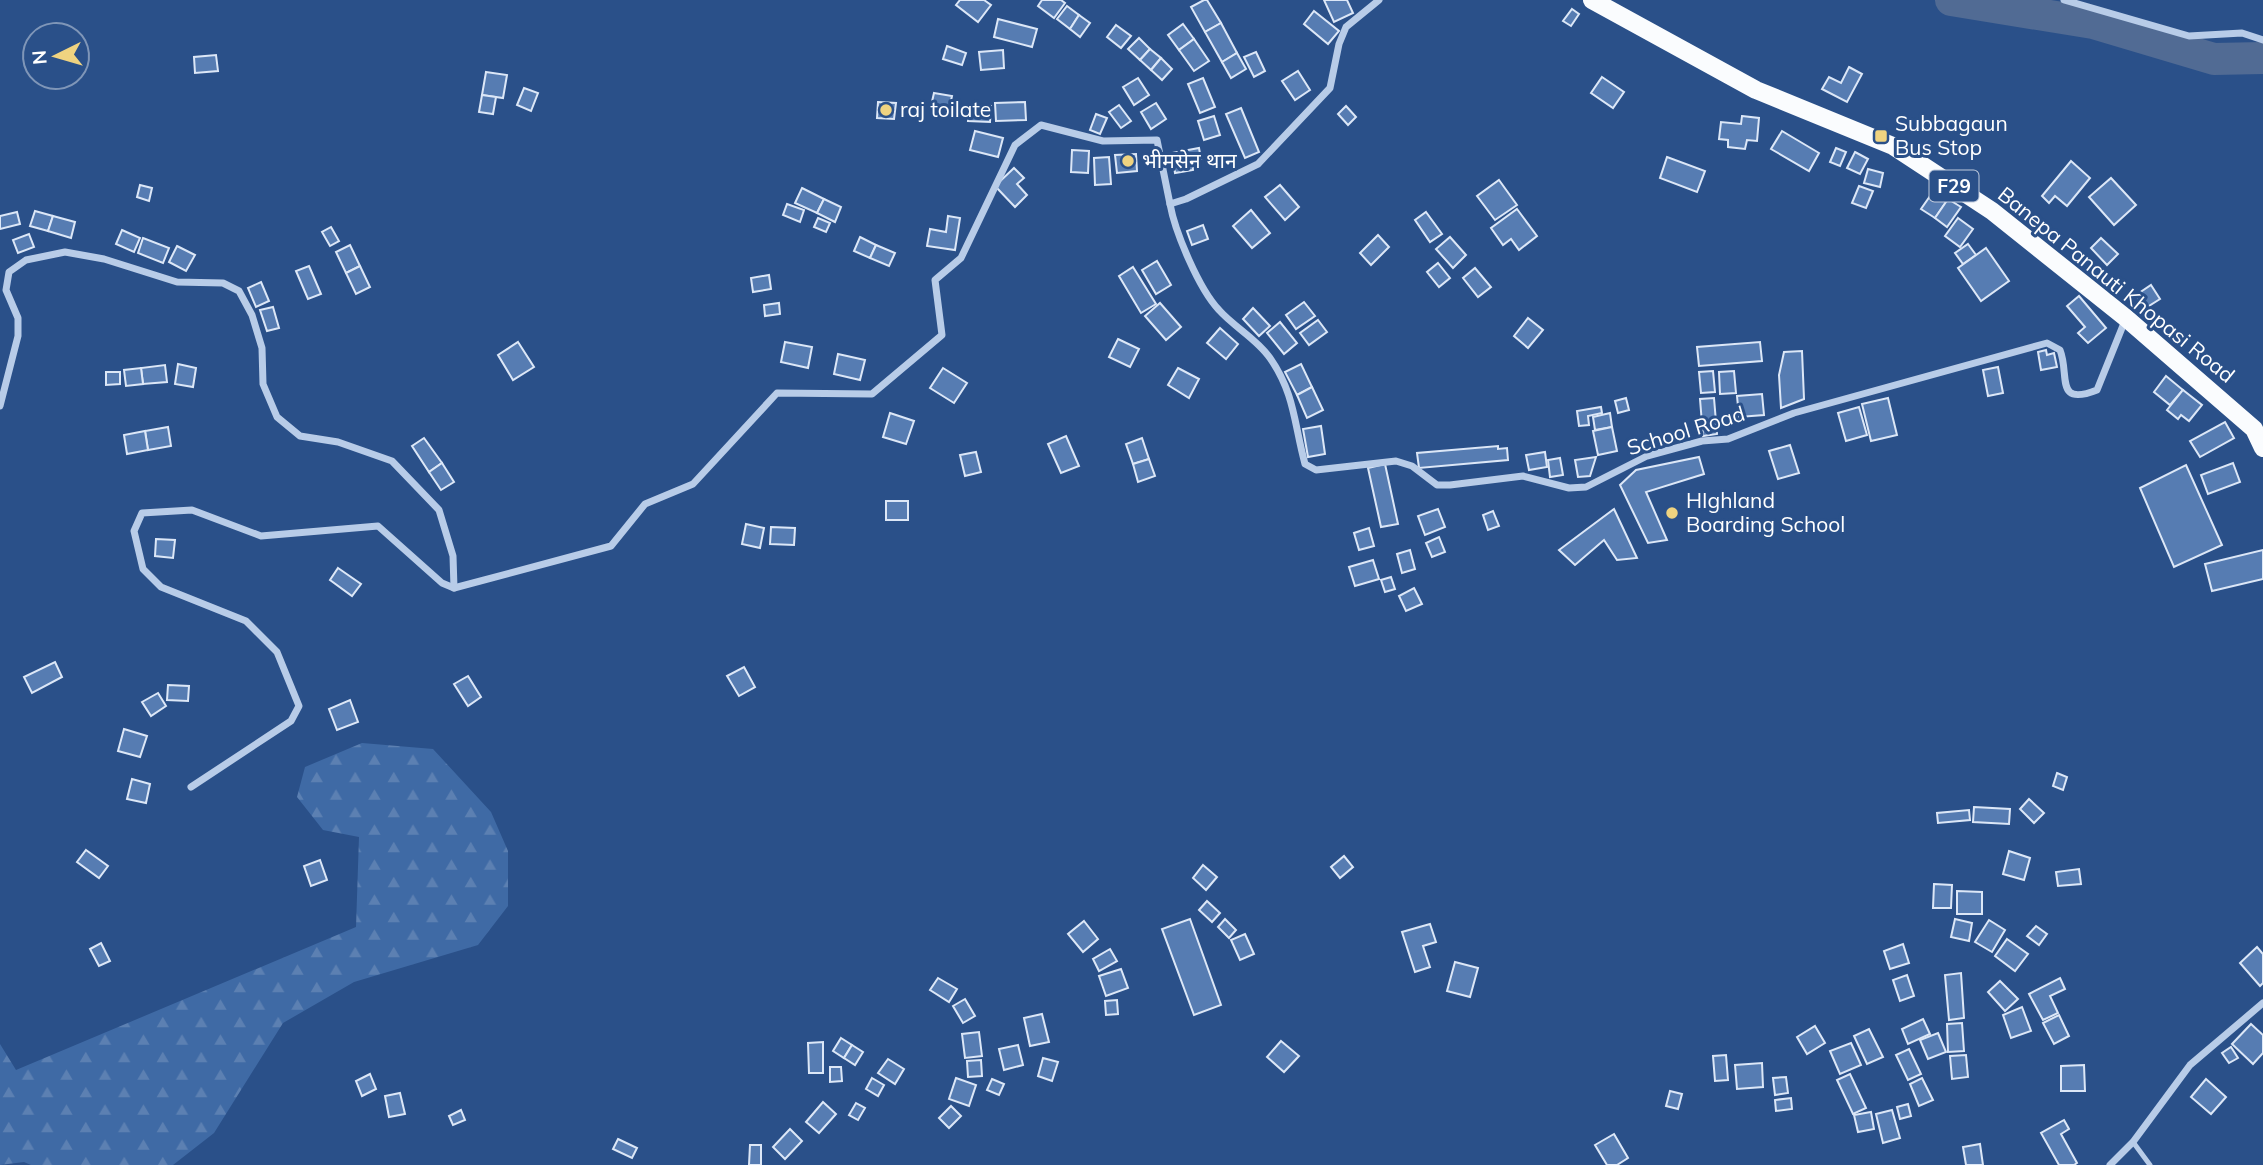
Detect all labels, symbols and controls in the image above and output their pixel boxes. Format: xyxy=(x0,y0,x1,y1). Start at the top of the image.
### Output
north arrow xyxy=(21,21,91,91)
text: N xyxy=(26,49,52,66)
place label: raj toilate xyxy=(900,96,991,122)
marker: raj toilate xyxy=(878,102,894,118)
place label: Subbagaun Bus Stop xyxy=(1895,110,2008,160)
marker: Subbagaun Bus Stop xyxy=(1873,128,1889,144)
place label: भीमसेन थान xyxy=(1142,147,1237,173)
marker: भीमसेन थान xyxy=(1120,153,1136,169)
road number: F29 xyxy=(1930,170,1979,202)
street label: Banepa Panauti Khopasi Road xyxy=(1993,181,2240,388)
street label: School Road xyxy=(1624,400,1748,460)
place label: HIghland Boarding School xyxy=(1686,487,1845,537)
marker: HIghland Boarding School xyxy=(1664,505,1680,521)

